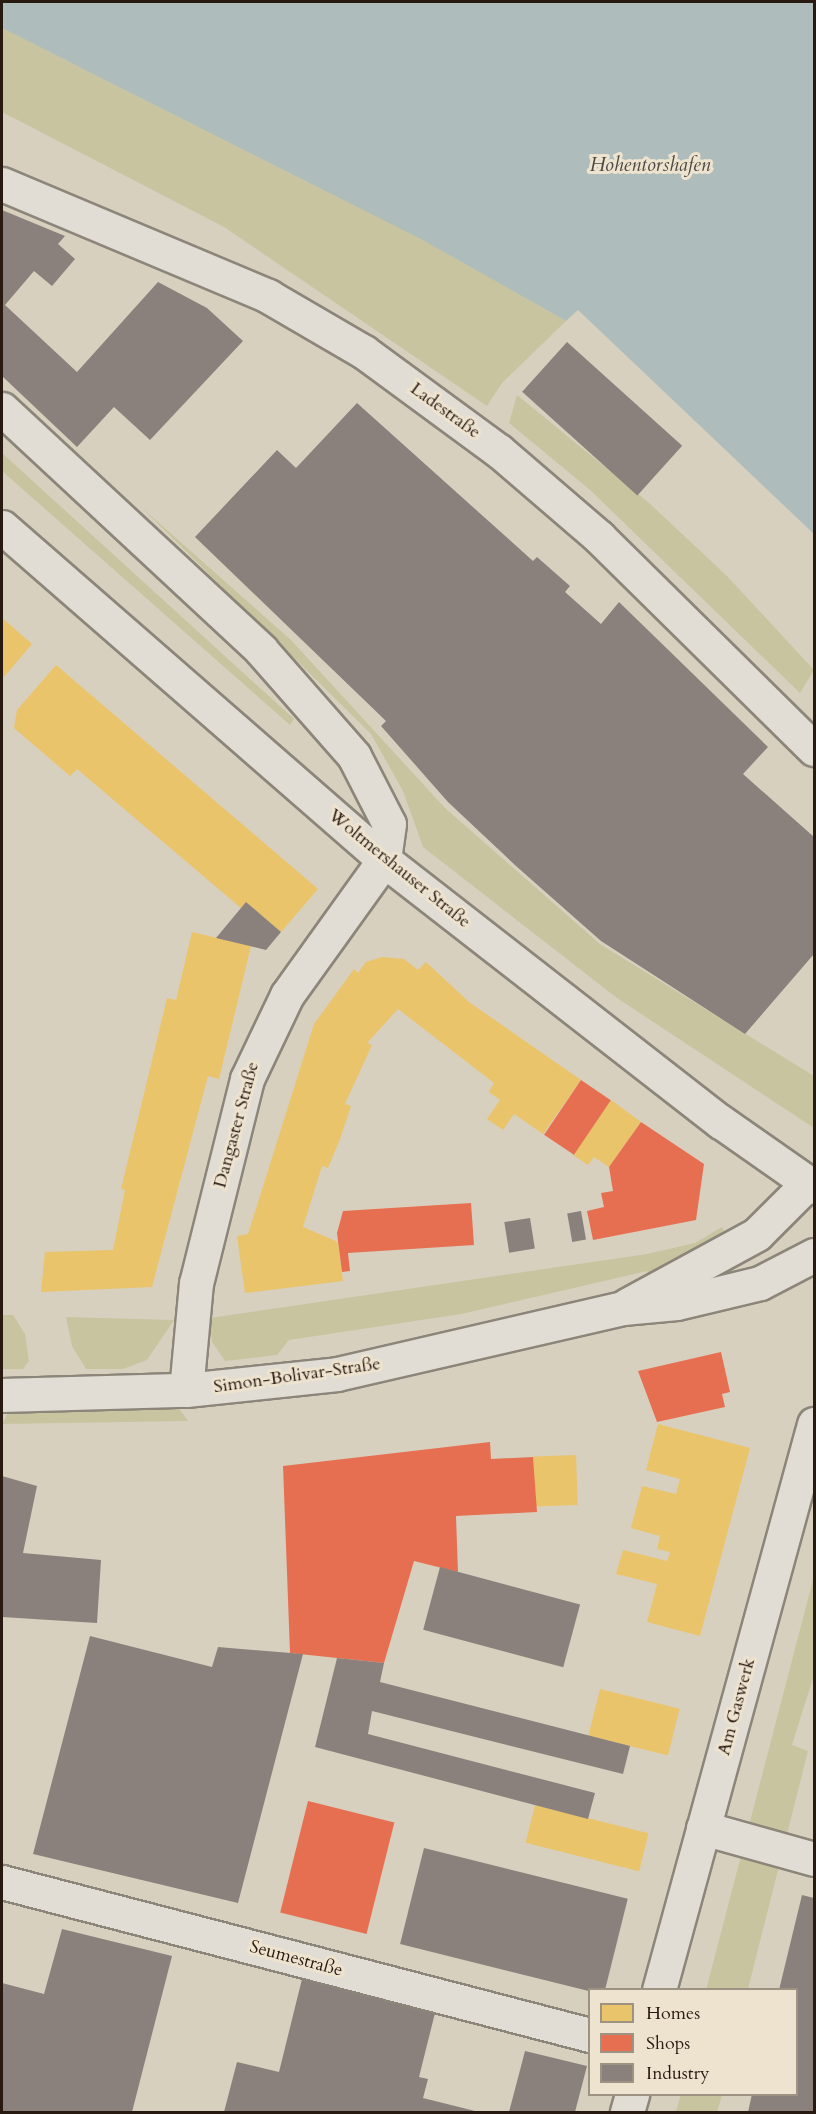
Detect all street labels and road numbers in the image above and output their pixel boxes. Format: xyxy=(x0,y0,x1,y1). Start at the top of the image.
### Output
street label: Ladestraße xyxy=(406,378,484,444)
street label: Woltmershauser Straße xyxy=(323,805,475,933)
street label: Dangaster Straße xyxy=(210,1060,264,1190)
street label: Simon-Bolivar-Straße xyxy=(212,1354,382,1398)
street label: Am Gaswerk xyxy=(714,1656,760,1758)
street label: Seumestraße xyxy=(247,1936,345,1982)

